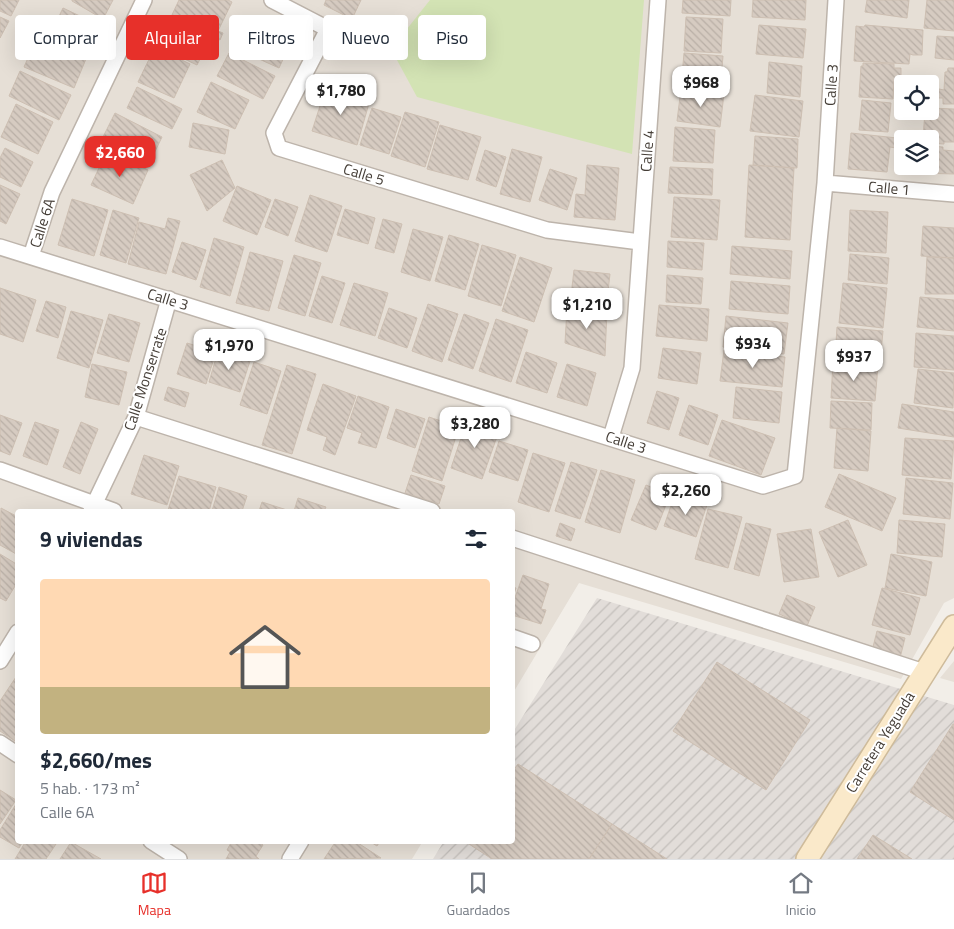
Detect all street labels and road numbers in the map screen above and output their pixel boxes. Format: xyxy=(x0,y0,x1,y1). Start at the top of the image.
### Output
street label: Calle 3 xyxy=(818,63,844,107)
street label: Calle 4 xyxy=(634,129,660,173)
street label: Calle 5 xyxy=(341,157,387,191)
street label: Calle 1 xyxy=(867,175,911,201)
street label: Calle 6A xyxy=(23,195,61,251)
street label: Calle 3 xyxy=(145,282,191,316)
street label: Calle Monserrate xyxy=(117,324,173,434)
street label: Calle 3 xyxy=(603,425,649,459)
street label: Carretera Yeguada xyxy=(840,687,921,797)

